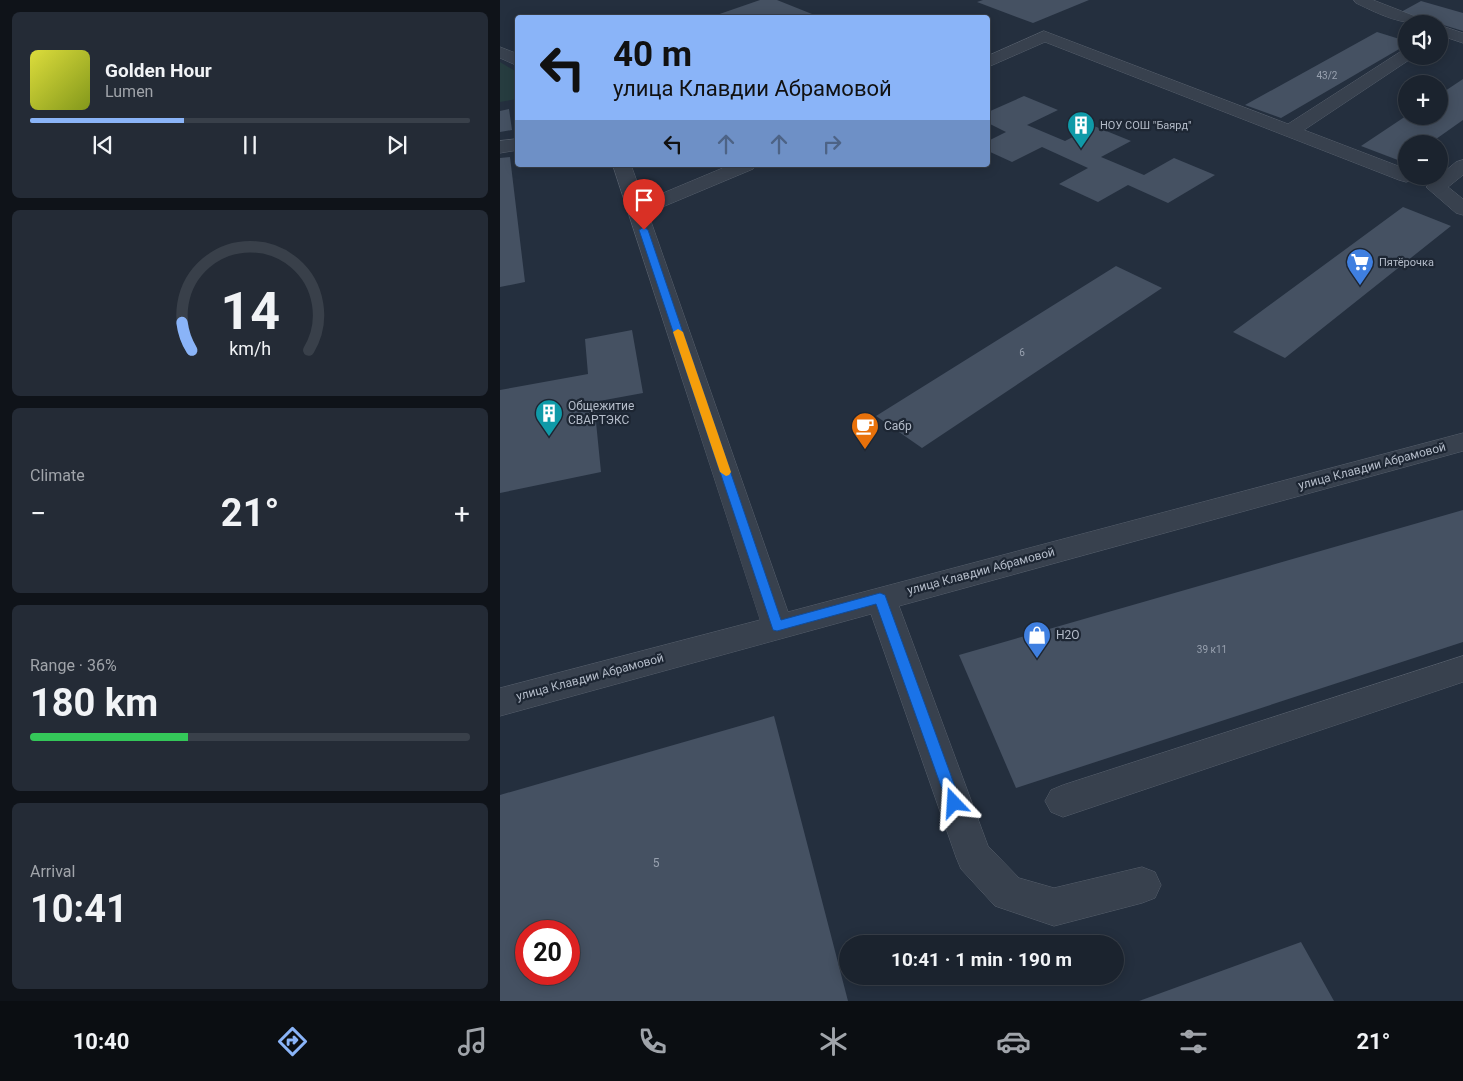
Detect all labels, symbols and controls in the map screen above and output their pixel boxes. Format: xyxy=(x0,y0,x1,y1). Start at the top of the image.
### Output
map controls xyxy=(1398,15,1448,185)
button: sound xyxy=(1398,15,1448,65)
text: 40 m xyxy=(613,34,692,75)
icon: left xyxy=(530,35,595,100)
text: Golden Hour xyxy=(105,59,212,82)
house number: 43/2 xyxy=(1317,70,1338,81)
button: + xyxy=(1398,75,1448,125)
text: улица Клавдии Абрамовой xyxy=(613,76,892,101)
text: Lumen xyxy=(105,82,153,101)
building icon: НОУ СОШ "Баярд" xyxy=(1066,110,1096,149)
place label: НОУ СОШ "Баярд" xyxy=(1100,119,1192,132)
icon: left xyxy=(659,130,687,158)
icon: ahead xyxy=(712,130,740,158)
icon: ahead xyxy=(765,130,793,158)
icon: right xyxy=(818,130,846,158)
icon: previous xyxy=(89,131,117,159)
icon: pause xyxy=(236,131,264,159)
icon: next xyxy=(383,131,411,159)
button: − xyxy=(1398,135,1448,185)
pin xyxy=(623,179,665,230)
icon: arrive xyxy=(630,186,658,214)
supermarket icon: Пятёрочка xyxy=(1345,247,1375,286)
place label: Пятёрочка xyxy=(1379,256,1434,269)
text: 14 xyxy=(220,281,280,342)
text: km/h xyxy=(229,338,271,359)
house number: 6 xyxy=(1019,347,1025,358)
building icon: Общежитие СВАРТЭКС xyxy=(534,398,564,437)
place label: Общежитие СВАРТЭКС xyxy=(568,399,634,427)
cafe icon: Сабр xyxy=(850,411,880,450)
place label: Сабр xyxy=(884,419,912,433)
street label: улица Клавдии Абрамовой xyxy=(1297,440,1447,492)
text: Climate xyxy=(30,466,85,485)
text: 21° xyxy=(221,491,279,535)
text: − xyxy=(30,497,46,530)
text: + xyxy=(454,497,470,530)
street label: улица Клавдии Абрамовой xyxy=(906,545,1056,597)
shop icon: H2O xyxy=(1022,620,1052,659)
place label: H2O xyxy=(1056,628,1080,642)
house number: 39 к11 xyxy=(1197,644,1227,655)
street label: улица Клавдии Абрамовой xyxy=(515,651,665,703)
text: Range · 36% xyxy=(30,656,117,675)
text: 180 km xyxy=(30,681,158,725)
position arrow xyxy=(927,776,979,828)
house number: 5 xyxy=(653,856,660,870)
text: Arrival xyxy=(30,862,75,881)
text: 10:41 xyxy=(30,887,128,931)
speed limit sign: 20 xyxy=(515,920,580,985)
text: 10:41 · 1 min · 190 m xyxy=(891,948,1072,971)
icon: directions xyxy=(275,1024,310,1059)
icon: music xyxy=(455,1024,490,1059)
icon: phone xyxy=(635,1024,670,1059)
icon: climate xyxy=(816,1024,851,1059)
icon: car xyxy=(996,1024,1031,1059)
icon: filters xyxy=(1176,1024,1211,1059)
text: 10:40 xyxy=(73,1029,129,1054)
text: 21° xyxy=(1356,1029,1390,1054)

